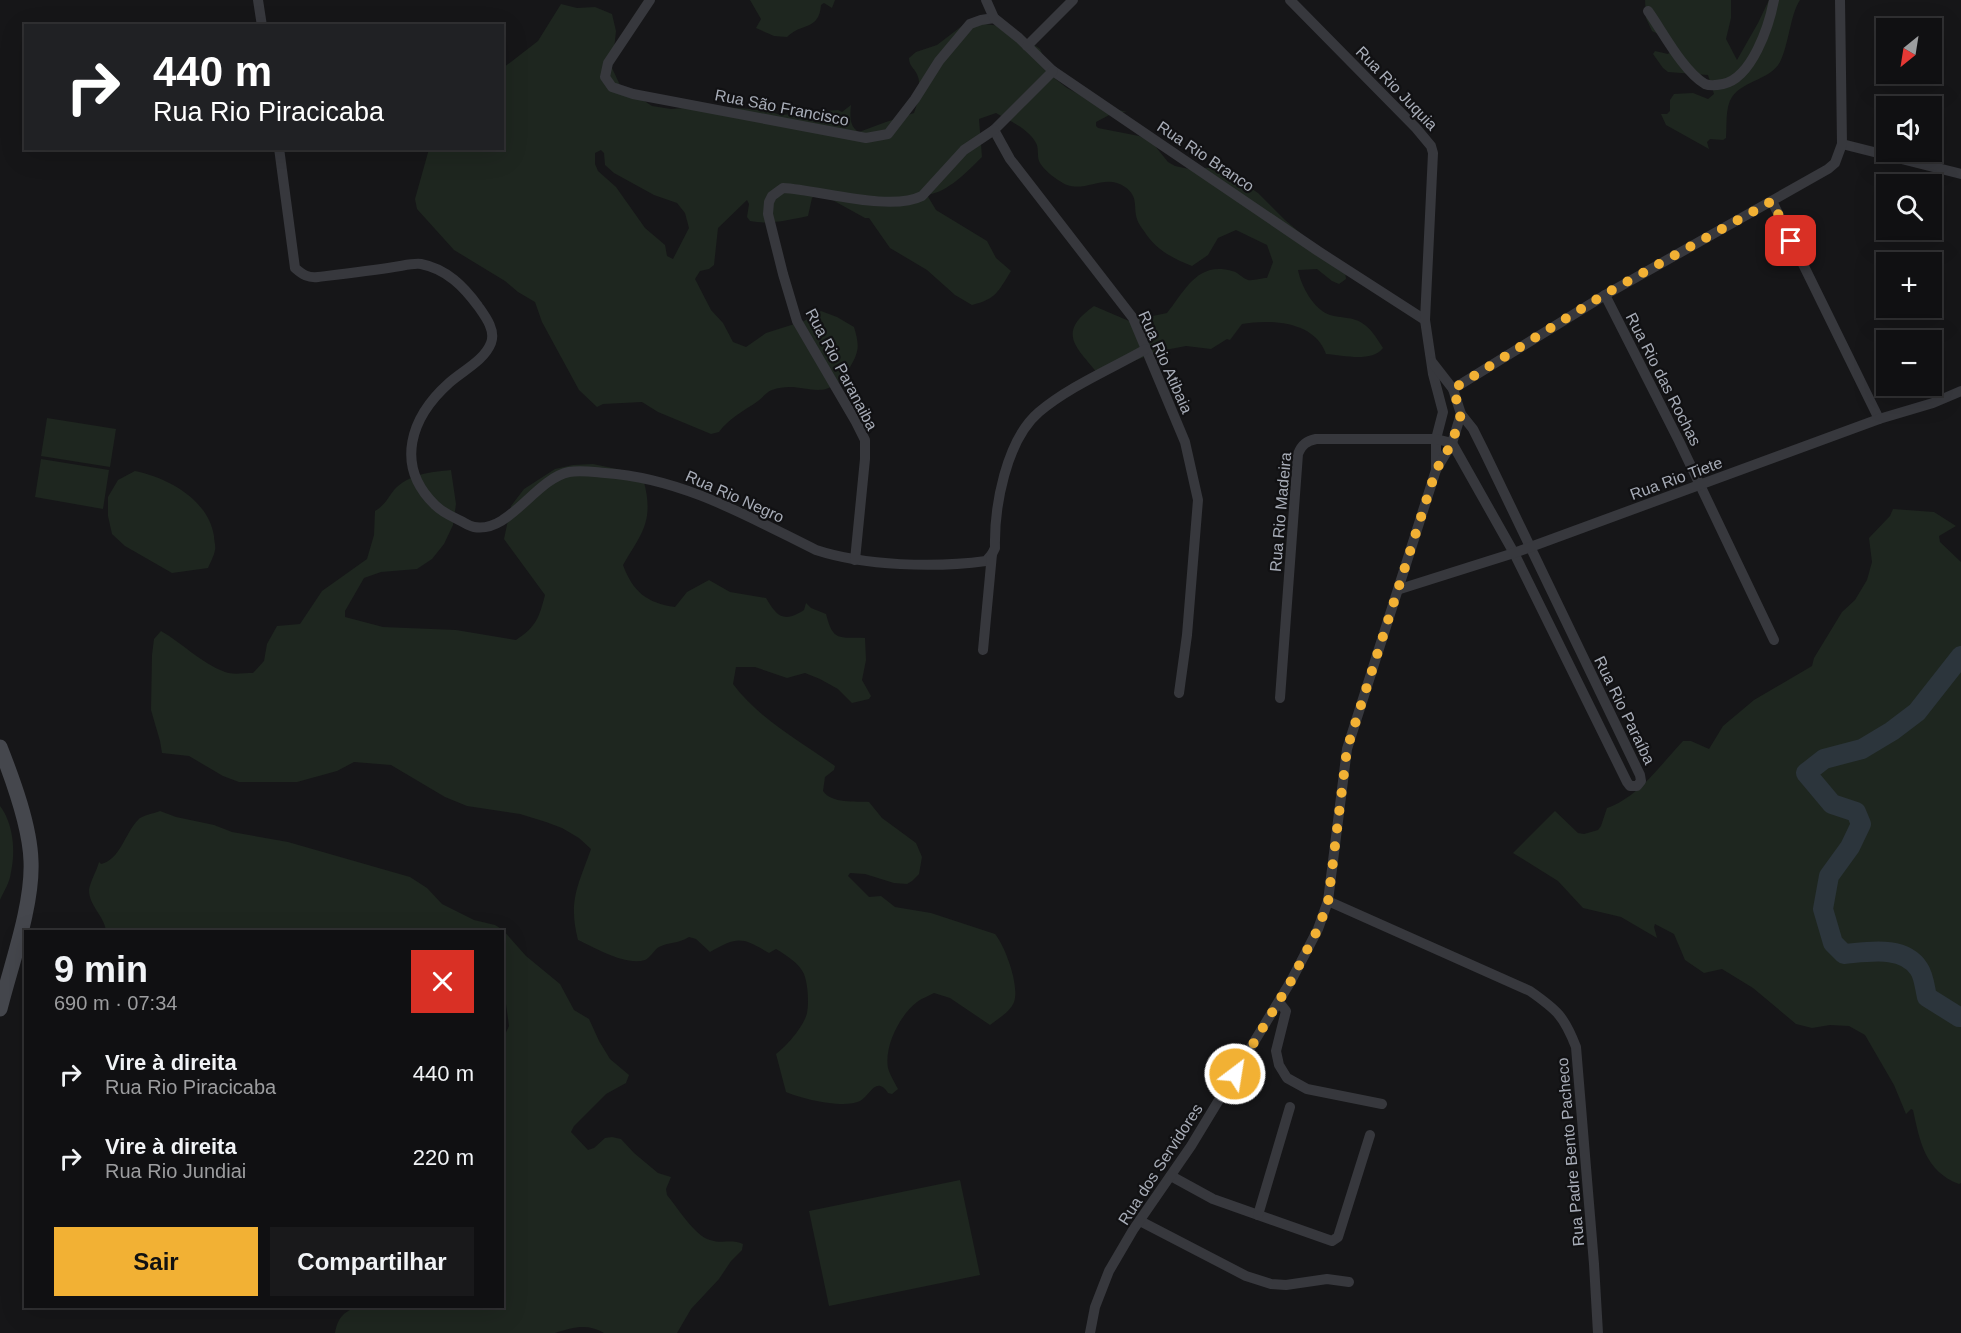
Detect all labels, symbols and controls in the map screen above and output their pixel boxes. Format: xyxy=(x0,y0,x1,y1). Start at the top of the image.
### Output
north arrow xyxy=(1876,18,1942,84)
map controls xyxy=(1876,18,1942,396)
street label: Rua Rio Juquia xyxy=(1353,43,1441,134)
icon: right xyxy=(54,48,132,126)
text: 440 m xyxy=(153,48,272,95)
street label: Rua São Francisco xyxy=(714,86,850,129)
button: sound xyxy=(1876,96,1942,162)
text: Rua Rio Piracicaba xyxy=(153,97,384,127)
street label: Rua Rio Branco xyxy=(1154,118,1257,195)
button: search xyxy=(1876,174,1942,240)
pin xyxy=(1765,215,1816,266)
icon: arrive xyxy=(1774,224,1807,257)
button: + xyxy=(1876,252,1942,318)
street label: Rua Rio Paranaiba xyxy=(802,306,881,433)
street label: Rua Rio Atibaia xyxy=(1135,308,1196,416)
street label: Rua Rio das Rochas xyxy=(1623,310,1704,448)
button: − xyxy=(1876,330,1942,396)
street label: Rua Rio Madeira xyxy=(1267,451,1294,573)
street label: Rua Rio Tiete xyxy=(1628,454,1725,503)
street label: Rua Rio Negro xyxy=(683,467,787,526)
street label: Rua Rio Paraíba xyxy=(1591,653,1658,767)
text: 9 min xyxy=(54,949,148,990)
button: close xyxy=(411,950,474,1013)
text: 690 m · 07:34 xyxy=(54,992,177,1014)
position arrow xyxy=(1203,1042,1267,1106)
text: Vire à direita xyxy=(105,1050,237,1075)
street label: Rua Padre Bento Pacheco xyxy=(1554,1057,1587,1247)
icon: right xyxy=(54,1058,87,1091)
text: 440 m xyxy=(413,1061,474,1086)
text: Rua Rio Piracicaba xyxy=(105,1076,276,1098)
street label: Rua dos Servidores xyxy=(1115,1101,1206,1228)
text: Vire à direita xyxy=(105,1134,237,1159)
icon: right xyxy=(54,1142,87,1175)
text: 220 m xyxy=(413,1145,474,1170)
text: Rua Rio Jundiai xyxy=(105,1160,246,1182)
button: Sair xyxy=(54,1227,258,1296)
button: Compartilhar xyxy=(270,1227,474,1296)

